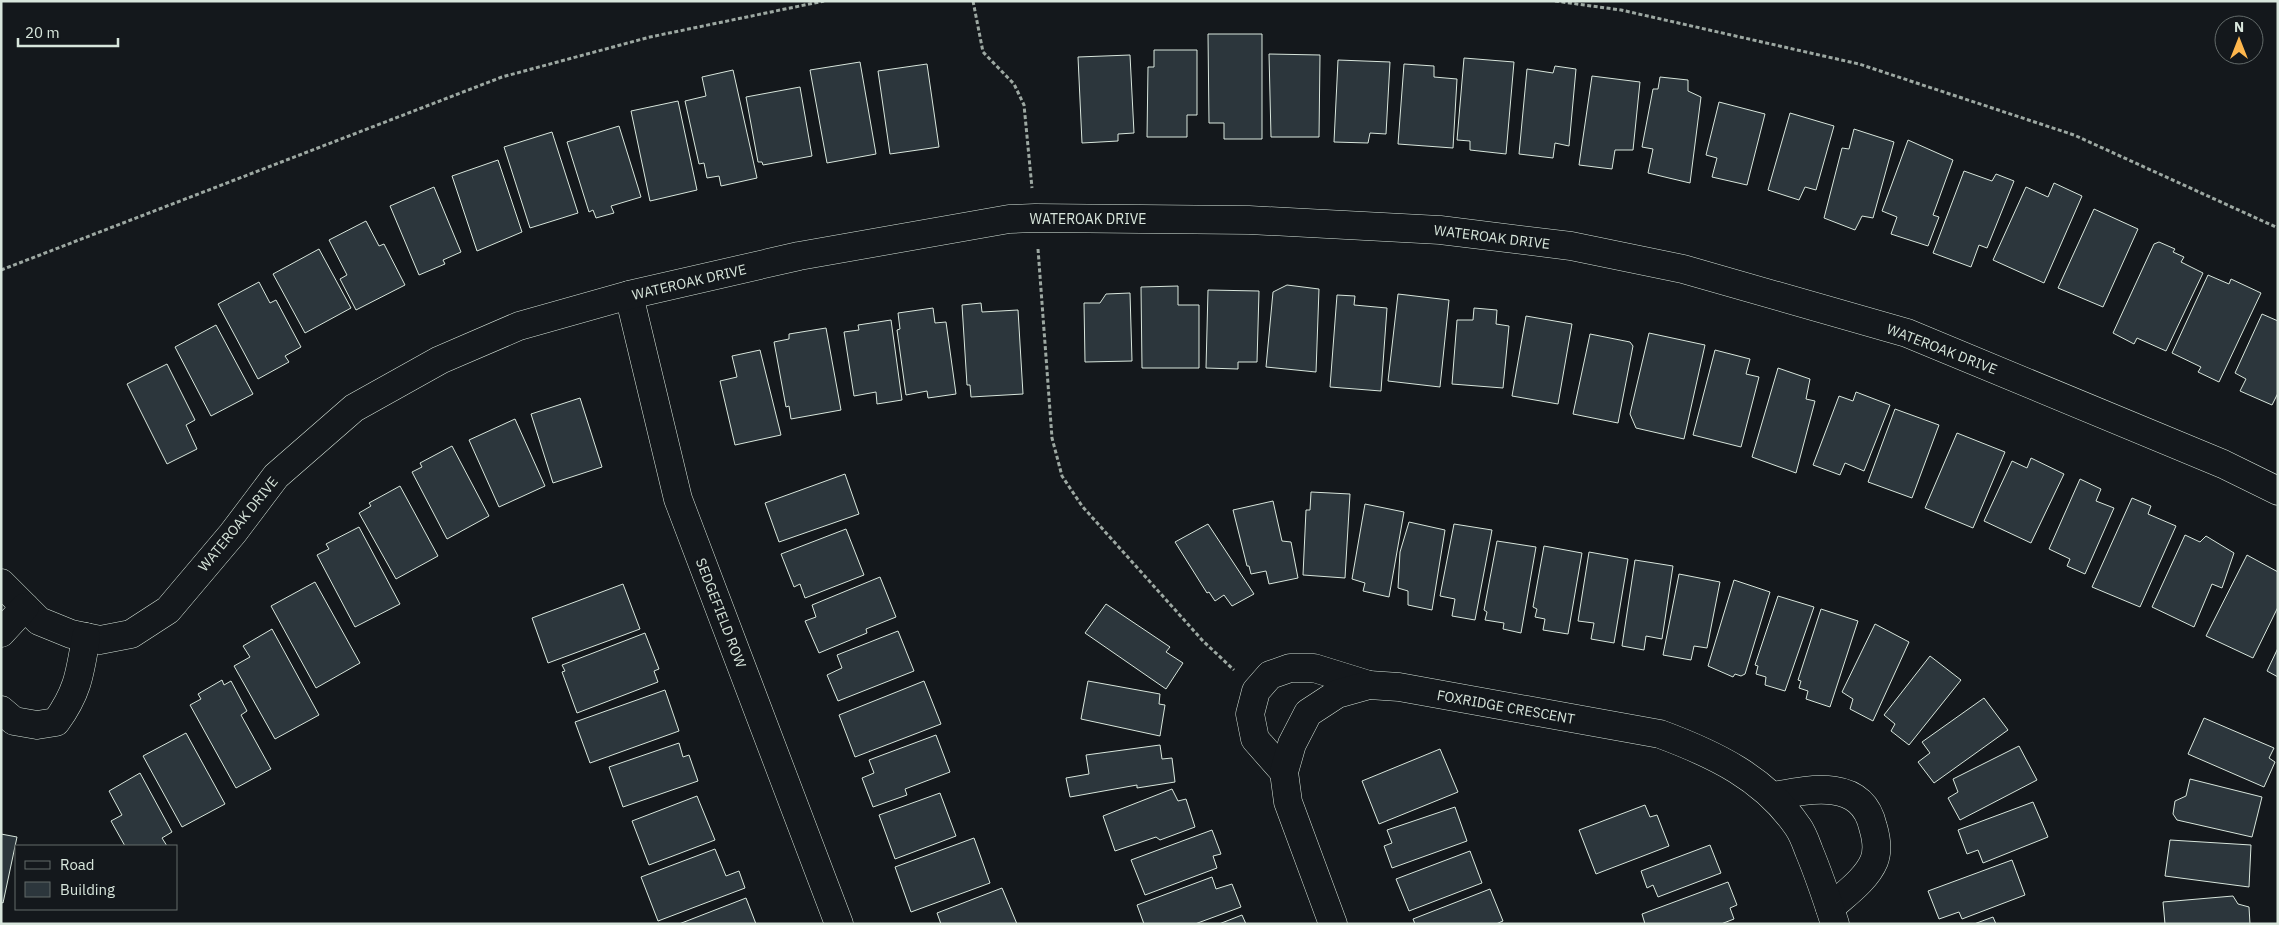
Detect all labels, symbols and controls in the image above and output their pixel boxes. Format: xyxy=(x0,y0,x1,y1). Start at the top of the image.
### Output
scale bar xyxy=(18,15,118,47)
north arrow xyxy=(2214,15,2264,65)
text: N xyxy=(2234,18,2244,36)
text: 20 m xyxy=(25,23,60,42)
street label: WATEROAK DRIVE xyxy=(1030,210,1146,228)
street label: WATEROAK DRIVE xyxy=(1433,221,1551,253)
street label: WATEROAK DRIVE xyxy=(630,260,748,304)
street label: WATEROAK DRIVE xyxy=(1884,320,2000,378)
street label: WATEROAK DRIVE xyxy=(194,473,282,575)
street label: SEDGEFIELD ROW xyxy=(692,556,750,671)
street label: FOXRIDGE CRESCENT xyxy=(1436,686,1576,728)
legend xyxy=(15,845,178,910)
text: Road xyxy=(60,855,95,874)
text: Building xyxy=(60,880,115,899)

